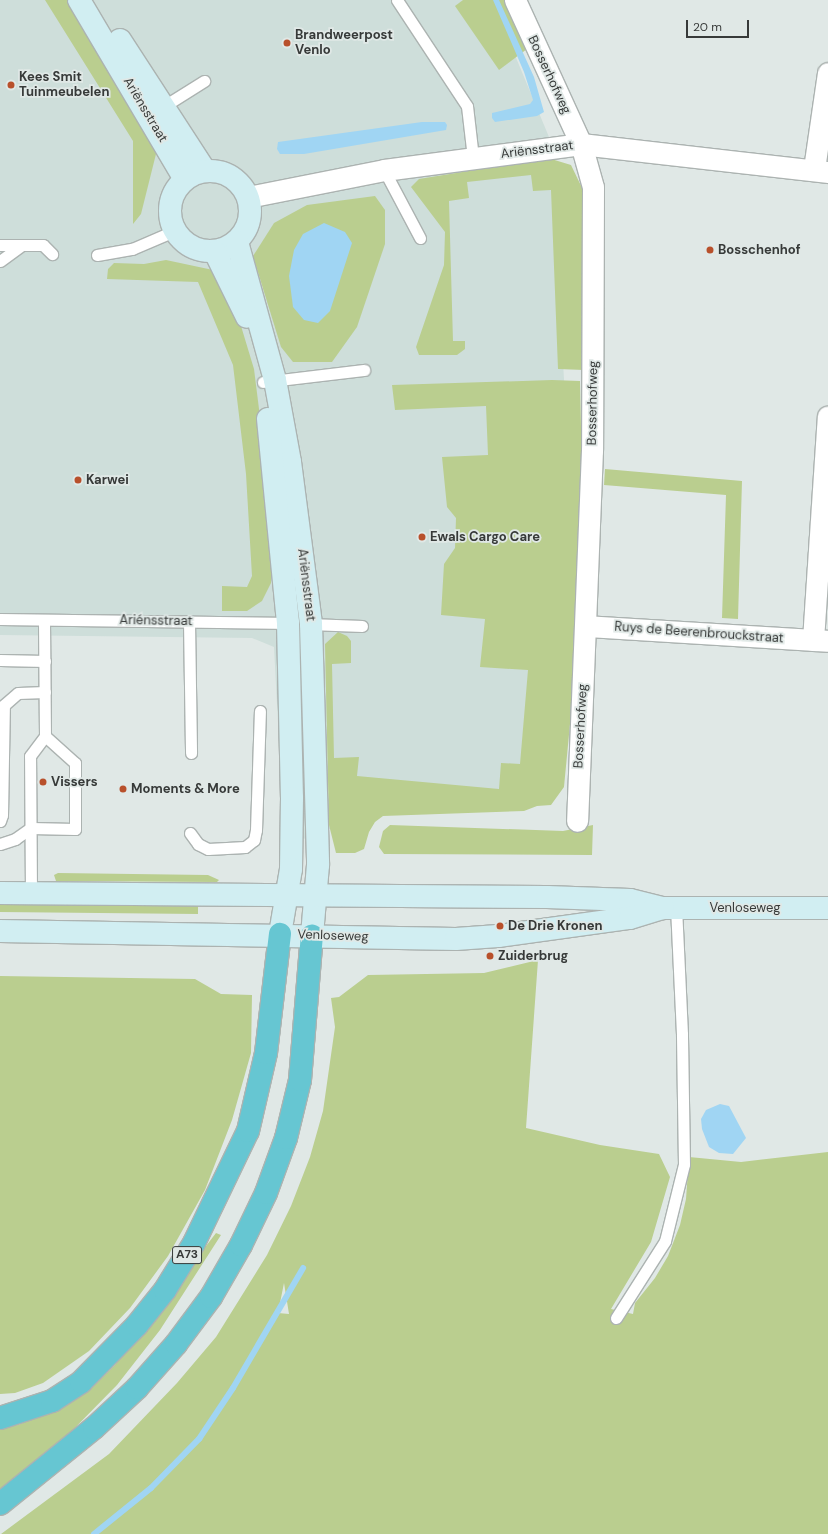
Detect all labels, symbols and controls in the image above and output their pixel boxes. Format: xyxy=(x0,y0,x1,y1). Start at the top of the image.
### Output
scale bar xyxy=(688,12,751,38)
text: 20 m xyxy=(693,19,722,35)
place label: Brandweerpost Venlo xyxy=(295,28,393,59)
street label: Bosserhofweg xyxy=(524,33,574,117)
marker: Brandweerpost Venlo xyxy=(282,38,292,48)
place label: Kees Smit Tuinmeubelen xyxy=(19,70,109,101)
street label: Ariënsstraat xyxy=(119,75,171,145)
marker: Kees Smit Tuinmeubelen xyxy=(6,80,16,90)
street label: Ariënsstraat xyxy=(500,138,574,162)
place label: Bosschenhof xyxy=(718,242,801,258)
marker: Bosschenhof xyxy=(705,245,715,255)
street label: Bosserhofweg xyxy=(584,361,602,445)
place label: Karwei xyxy=(86,472,129,488)
marker: Karwei xyxy=(73,475,83,485)
place label: Ewals Cargo Care xyxy=(430,529,540,545)
marker: Ewals Cargo Care xyxy=(417,532,427,542)
street label: Ariënsstraat xyxy=(294,548,318,622)
street label: Ariénsstraat xyxy=(119,613,193,629)
street label: Ruys de Beerenbrouckstraat xyxy=(614,619,784,647)
street label: Bosserhofweg xyxy=(571,683,591,769)
place label: Vissers xyxy=(51,774,98,790)
marker: Vissers xyxy=(38,777,48,787)
place label: Moments & More xyxy=(131,781,240,797)
marker: Moments & More xyxy=(118,784,128,794)
street label: Venloseweg xyxy=(709,900,781,916)
place label: De Drie Kronen xyxy=(508,918,603,934)
marker: De Drie Kronen xyxy=(495,921,505,931)
street label: Venloseweg xyxy=(297,927,369,945)
place label: Zuiderbrug xyxy=(498,948,568,964)
marker: Zuiderbrug xyxy=(485,951,495,961)
road number: A73 xyxy=(172,1245,202,1265)

